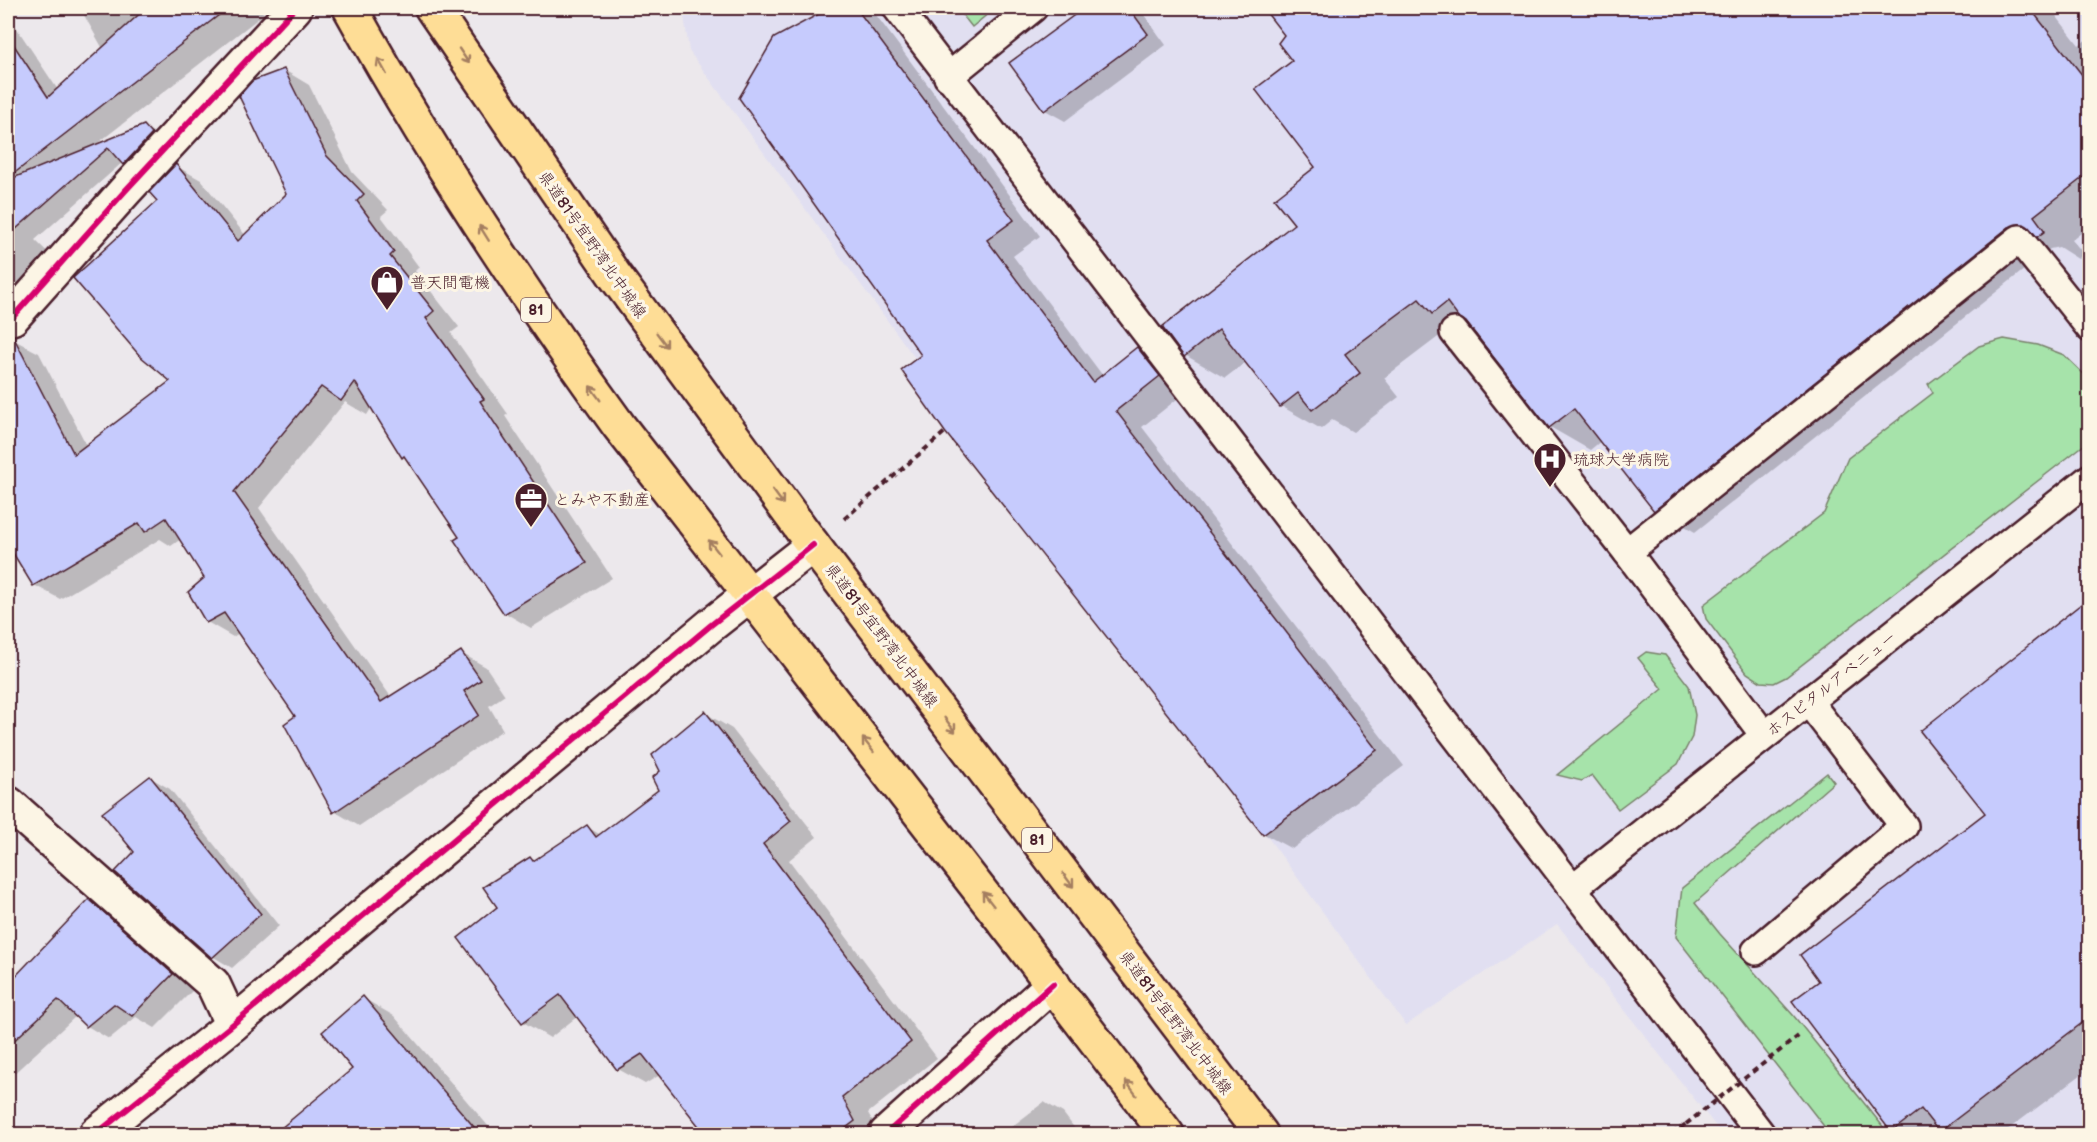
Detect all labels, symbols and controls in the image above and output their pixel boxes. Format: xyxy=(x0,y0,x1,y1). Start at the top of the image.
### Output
one-way arrow xyxy=(459,47,471,64)
one-way arrow xyxy=(376,58,388,75)
street label: 県道81号宜野湾北中城線 xyxy=(535,167,651,321)
one-way arrow xyxy=(477,225,489,242)
shop icon: 普天間電機 xyxy=(369,264,405,311)
place label: 普天間電機 xyxy=(410,274,490,293)
road number: 81 xyxy=(521,298,551,322)
one-way arrow xyxy=(656,332,669,348)
one-way arrow xyxy=(589,385,601,401)
hospital icon: 琉球大学病院 xyxy=(1532,441,1568,488)
place label: 琉球大学病院 xyxy=(1573,451,1669,470)
office icon: とみや不動産 xyxy=(513,481,549,528)
one-way arrow xyxy=(772,488,785,504)
place label: とみや不動産 xyxy=(554,491,650,510)
one-way arrow xyxy=(708,539,721,555)
street label: 県道81号宜野湾北中城線 xyxy=(820,560,941,712)
street label: ホスピタルアベニュー xyxy=(1763,628,1901,741)
one-way arrow xyxy=(944,717,957,733)
one-way arrow xyxy=(862,737,875,753)
road number: 81 xyxy=(1022,828,1052,852)
one-way arrow xyxy=(1062,872,1075,888)
one-way arrow xyxy=(981,892,994,908)
street label: 県道81号宜野湾北中城線 xyxy=(1114,947,1235,1099)
one-way arrow xyxy=(1125,1080,1138,1096)

